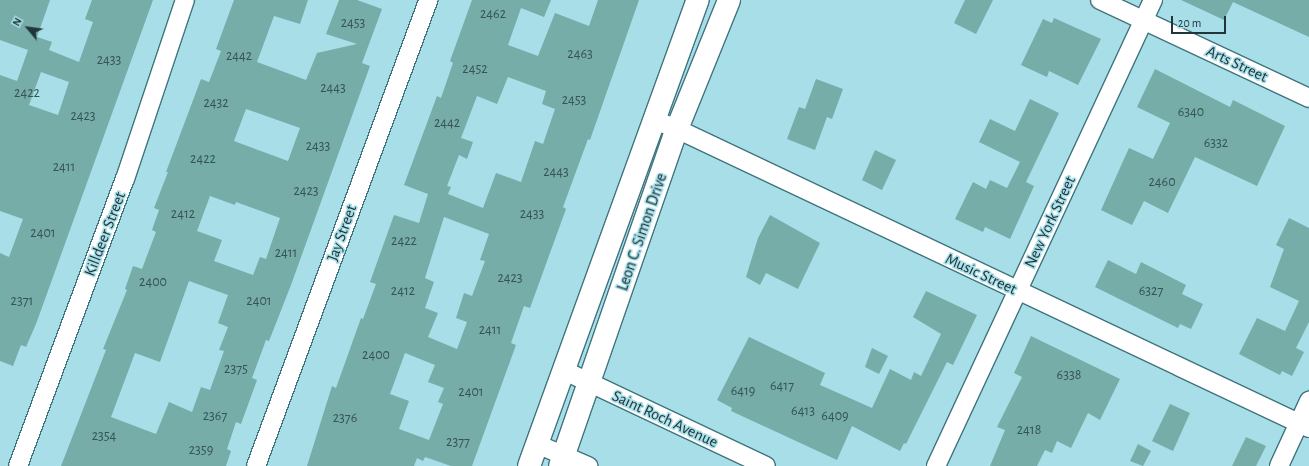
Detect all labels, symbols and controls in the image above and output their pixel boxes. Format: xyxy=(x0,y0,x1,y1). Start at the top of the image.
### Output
house number: 2462 xyxy=(480,6,506,22)
north arrow xyxy=(8,8,48,48)
scale bar xyxy=(1173,8,1228,34)
house number: 2453 xyxy=(341,15,365,31)
text: N xyxy=(10,16,24,28)
text: 20 m xyxy=(1178,17,1201,29)
street label: Arts Street xyxy=(1203,41,1271,87)
house number: 2463 xyxy=(567,46,593,62)
house number: 2442 xyxy=(226,48,252,64)
house number: 2433 xyxy=(97,52,121,68)
house number: 2452 xyxy=(462,61,488,77)
house number: 2443 xyxy=(320,80,346,96)
house number: 2422 xyxy=(14,85,40,101)
house number: 2453 xyxy=(562,92,586,108)
house number: 2432 xyxy=(203,95,229,111)
house number: 6340 xyxy=(1178,104,1204,120)
house number: 2423 xyxy=(70,108,96,124)
house number: 2442 xyxy=(434,115,460,131)
house number: 6332 xyxy=(1204,135,1228,151)
house number: 2433 xyxy=(306,138,330,154)
house number: 2422 xyxy=(190,151,216,167)
house number: 2411 xyxy=(53,159,75,175)
house number: 2443 xyxy=(543,164,569,180)
street label: Leon C. Simon Drive xyxy=(613,171,671,293)
street label: New York Street xyxy=(1020,173,1080,271)
house number: 2460 xyxy=(1148,174,1176,190)
house number: 2423 xyxy=(293,183,319,199)
street label: Killdeer Street xyxy=(80,189,130,279)
street label: Jay Street xyxy=(323,202,361,264)
house number: 2412 xyxy=(171,206,195,222)
house number: 2433 xyxy=(520,206,544,222)
house number: 2401 xyxy=(30,225,56,241)
house number: 2422 xyxy=(391,233,417,249)
house number: 2411 xyxy=(275,245,297,261)
street label: Music Street xyxy=(942,249,1020,299)
house number: 2423 xyxy=(497,270,523,286)
house number: 2400 xyxy=(139,274,167,290)
house number: 2412 xyxy=(391,283,415,299)
house number: 6327 xyxy=(1139,283,1163,299)
house number: 2371 xyxy=(11,293,33,309)
house number: 2401 xyxy=(246,293,272,309)
house number: 2411 xyxy=(479,322,501,338)
house number: 2400 xyxy=(362,347,390,363)
house number: 2375 xyxy=(224,361,248,377)
house number: 6338 xyxy=(1057,367,1081,383)
house number: 6417 xyxy=(770,378,794,394)
house number: 6419 xyxy=(731,383,755,399)
house number: 2401 xyxy=(458,384,484,400)
street label: Saint Roch Avenue xyxy=(609,386,721,452)
house number: 6413 xyxy=(791,403,815,419)
house number: 2367 xyxy=(203,408,227,424)
house number: 6409 xyxy=(821,408,849,424)
house number: 2376 xyxy=(333,410,357,426)
house number: 2418 xyxy=(1017,422,1041,438)
house number: 2354 xyxy=(92,428,116,444)
house number: 2377 xyxy=(446,434,470,450)
house number: 2359 xyxy=(189,442,213,458)

